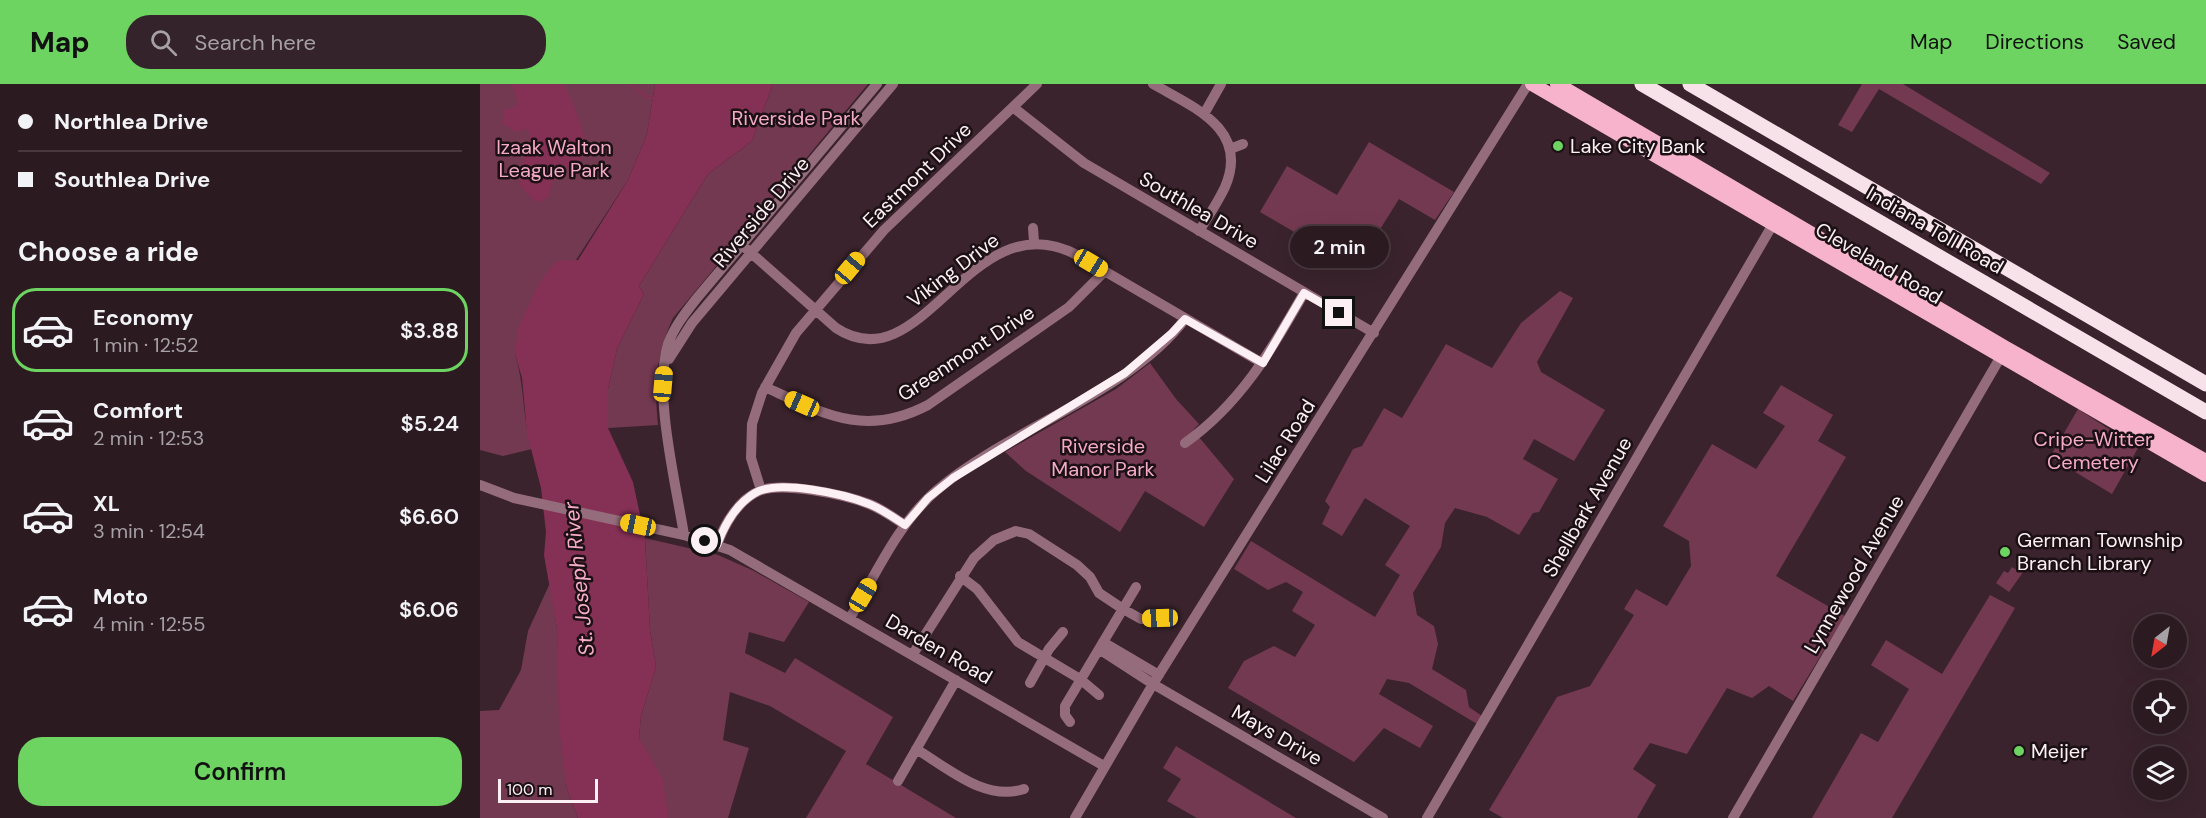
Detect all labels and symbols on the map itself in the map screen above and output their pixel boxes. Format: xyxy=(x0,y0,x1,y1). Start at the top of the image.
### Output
park label: Riverside Park xyxy=(731,105,861,131)
street label: Eastmont Drive xyxy=(857,117,977,233)
place label: Lake City Bank xyxy=(1570,133,1705,159)
park label: Izaak Walton League Park xyxy=(496,134,612,183)
marker: Lake City Bank xyxy=(1551,139,1565,153)
street label: Riverside Drive xyxy=(707,151,815,273)
street label: Southlea Drive xyxy=(1135,165,1263,255)
street label: Indiana Toll Road xyxy=(1862,180,2008,280)
street label: Cleveland Road xyxy=(1811,216,1947,310)
callout: 2 min xyxy=(1290,226,1388,268)
street label: Viking Drive xyxy=(902,227,1004,313)
car xyxy=(1071,246,1111,280)
car xyxy=(832,248,868,288)
street label: Greenmont Drive xyxy=(893,299,1039,407)
route end xyxy=(1325,299,1352,326)
car xyxy=(652,365,674,403)
car xyxy=(782,388,822,420)
street label: Lilac Road xyxy=(1249,394,1321,488)
park label: Cripe-Witter Cemetery xyxy=(2034,426,2152,475)
street label: Shellbark Avenue xyxy=(1536,432,1638,582)
park label: Riverside Manor Park xyxy=(1051,433,1155,482)
street label: Lynnewood Avenue xyxy=(1798,490,1910,658)
water label: St. Joseph River xyxy=(557,499,601,657)
car xyxy=(619,512,657,538)
route start xyxy=(691,527,718,554)
place label: German Township Branch Library xyxy=(2017,527,2183,576)
marker: German Township Branch Library xyxy=(1998,545,2012,559)
car xyxy=(846,575,880,615)
street label: Darden Road xyxy=(881,608,997,690)
car xyxy=(1142,608,1178,628)
north arrow xyxy=(2133,614,2187,668)
street label: Mays Drive xyxy=(1227,699,1327,771)
place label: Meijer xyxy=(2031,738,2088,764)
marker: Meijer xyxy=(2012,744,2026,758)
scale bar xyxy=(498,776,598,804)

